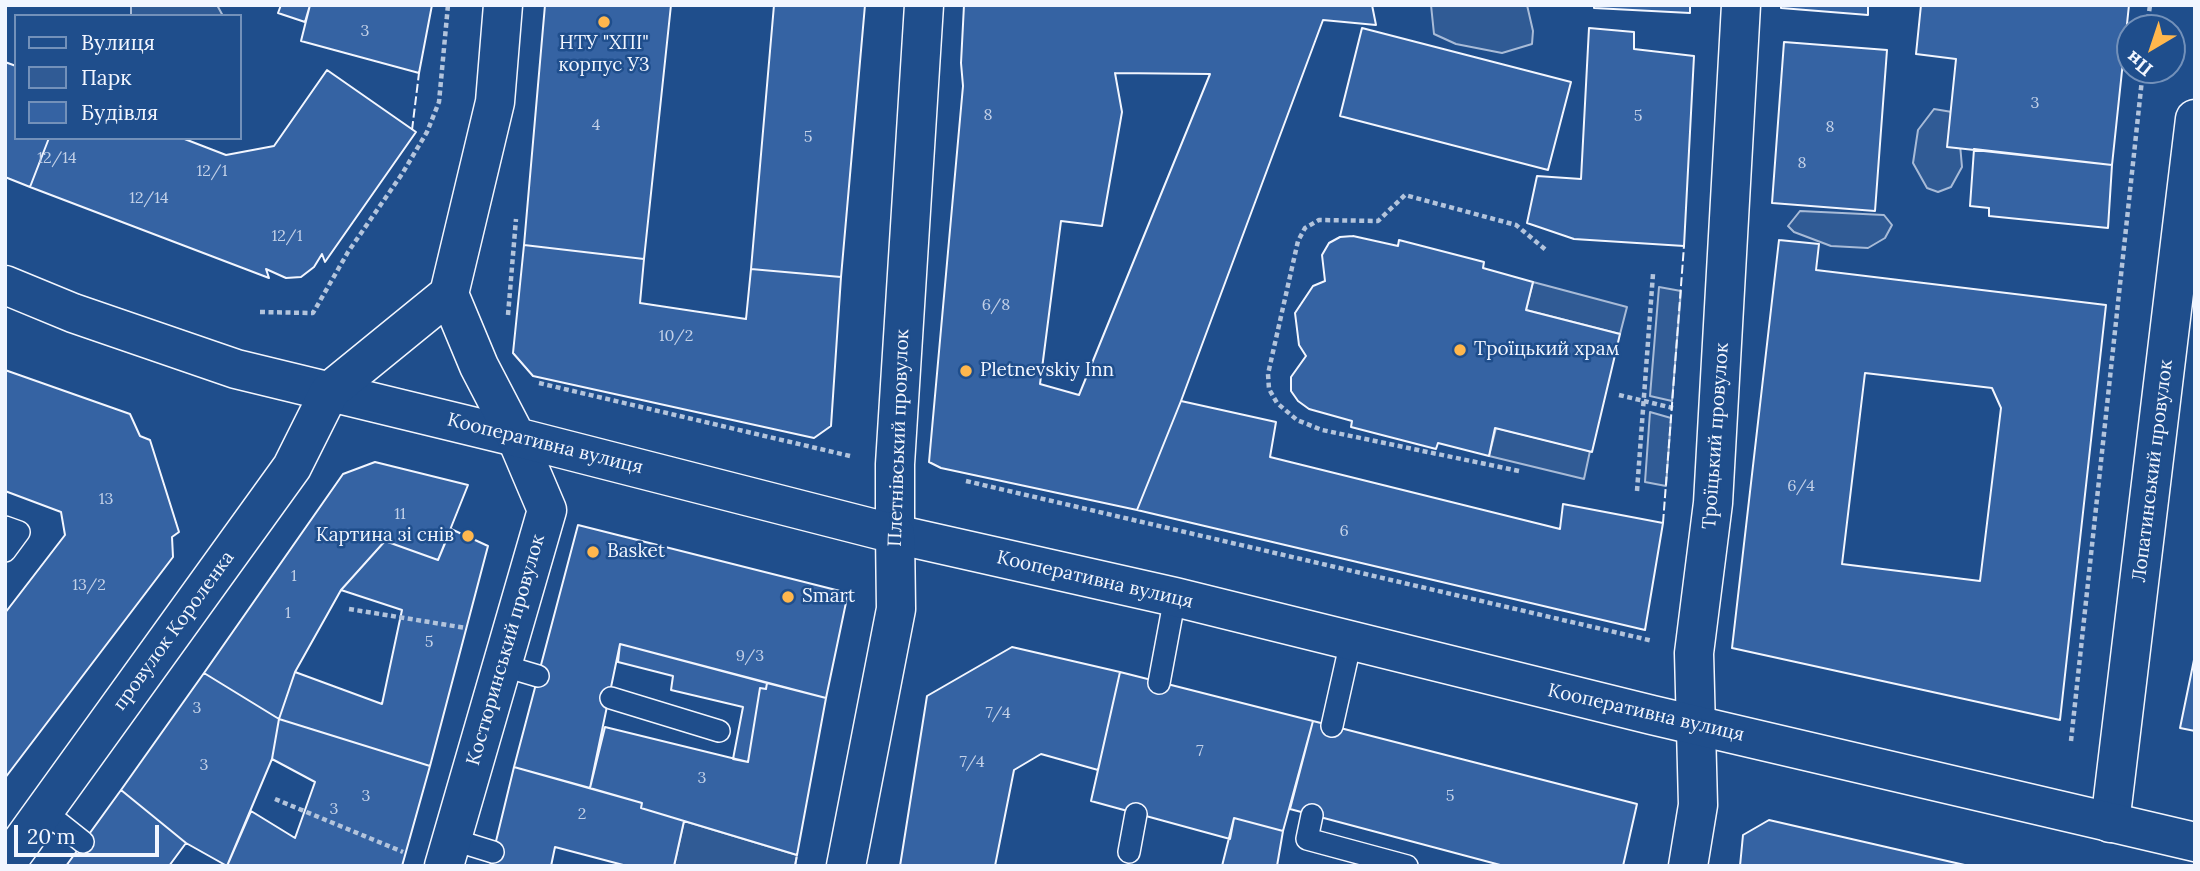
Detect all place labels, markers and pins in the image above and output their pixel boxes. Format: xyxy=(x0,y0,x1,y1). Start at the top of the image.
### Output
marker: НТУ "ХПІ" корпус У3 xyxy=(596,14,612,30)
place label: НТУ "ХПІ" корпус У3 xyxy=(558,33,650,77)
place label: Троїцький храм xyxy=(1474,339,1620,361)
marker: Троїцький храм xyxy=(1452,342,1468,358)
place label: Pletnevskiy Inn xyxy=(980,360,1114,382)
marker: Pletnevskiy Inn xyxy=(958,363,974,379)
place label: Картина зі снів xyxy=(316,525,454,547)
marker: Картина зі снів xyxy=(460,528,476,544)
place label: Basket xyxy=(607,541,665,563)
marker: Basket xyxy=(585,544,601,560)
place label: Smart xyxy=(802,586,855,608)
marker: Smart xyxy=(780,589,796,605)

